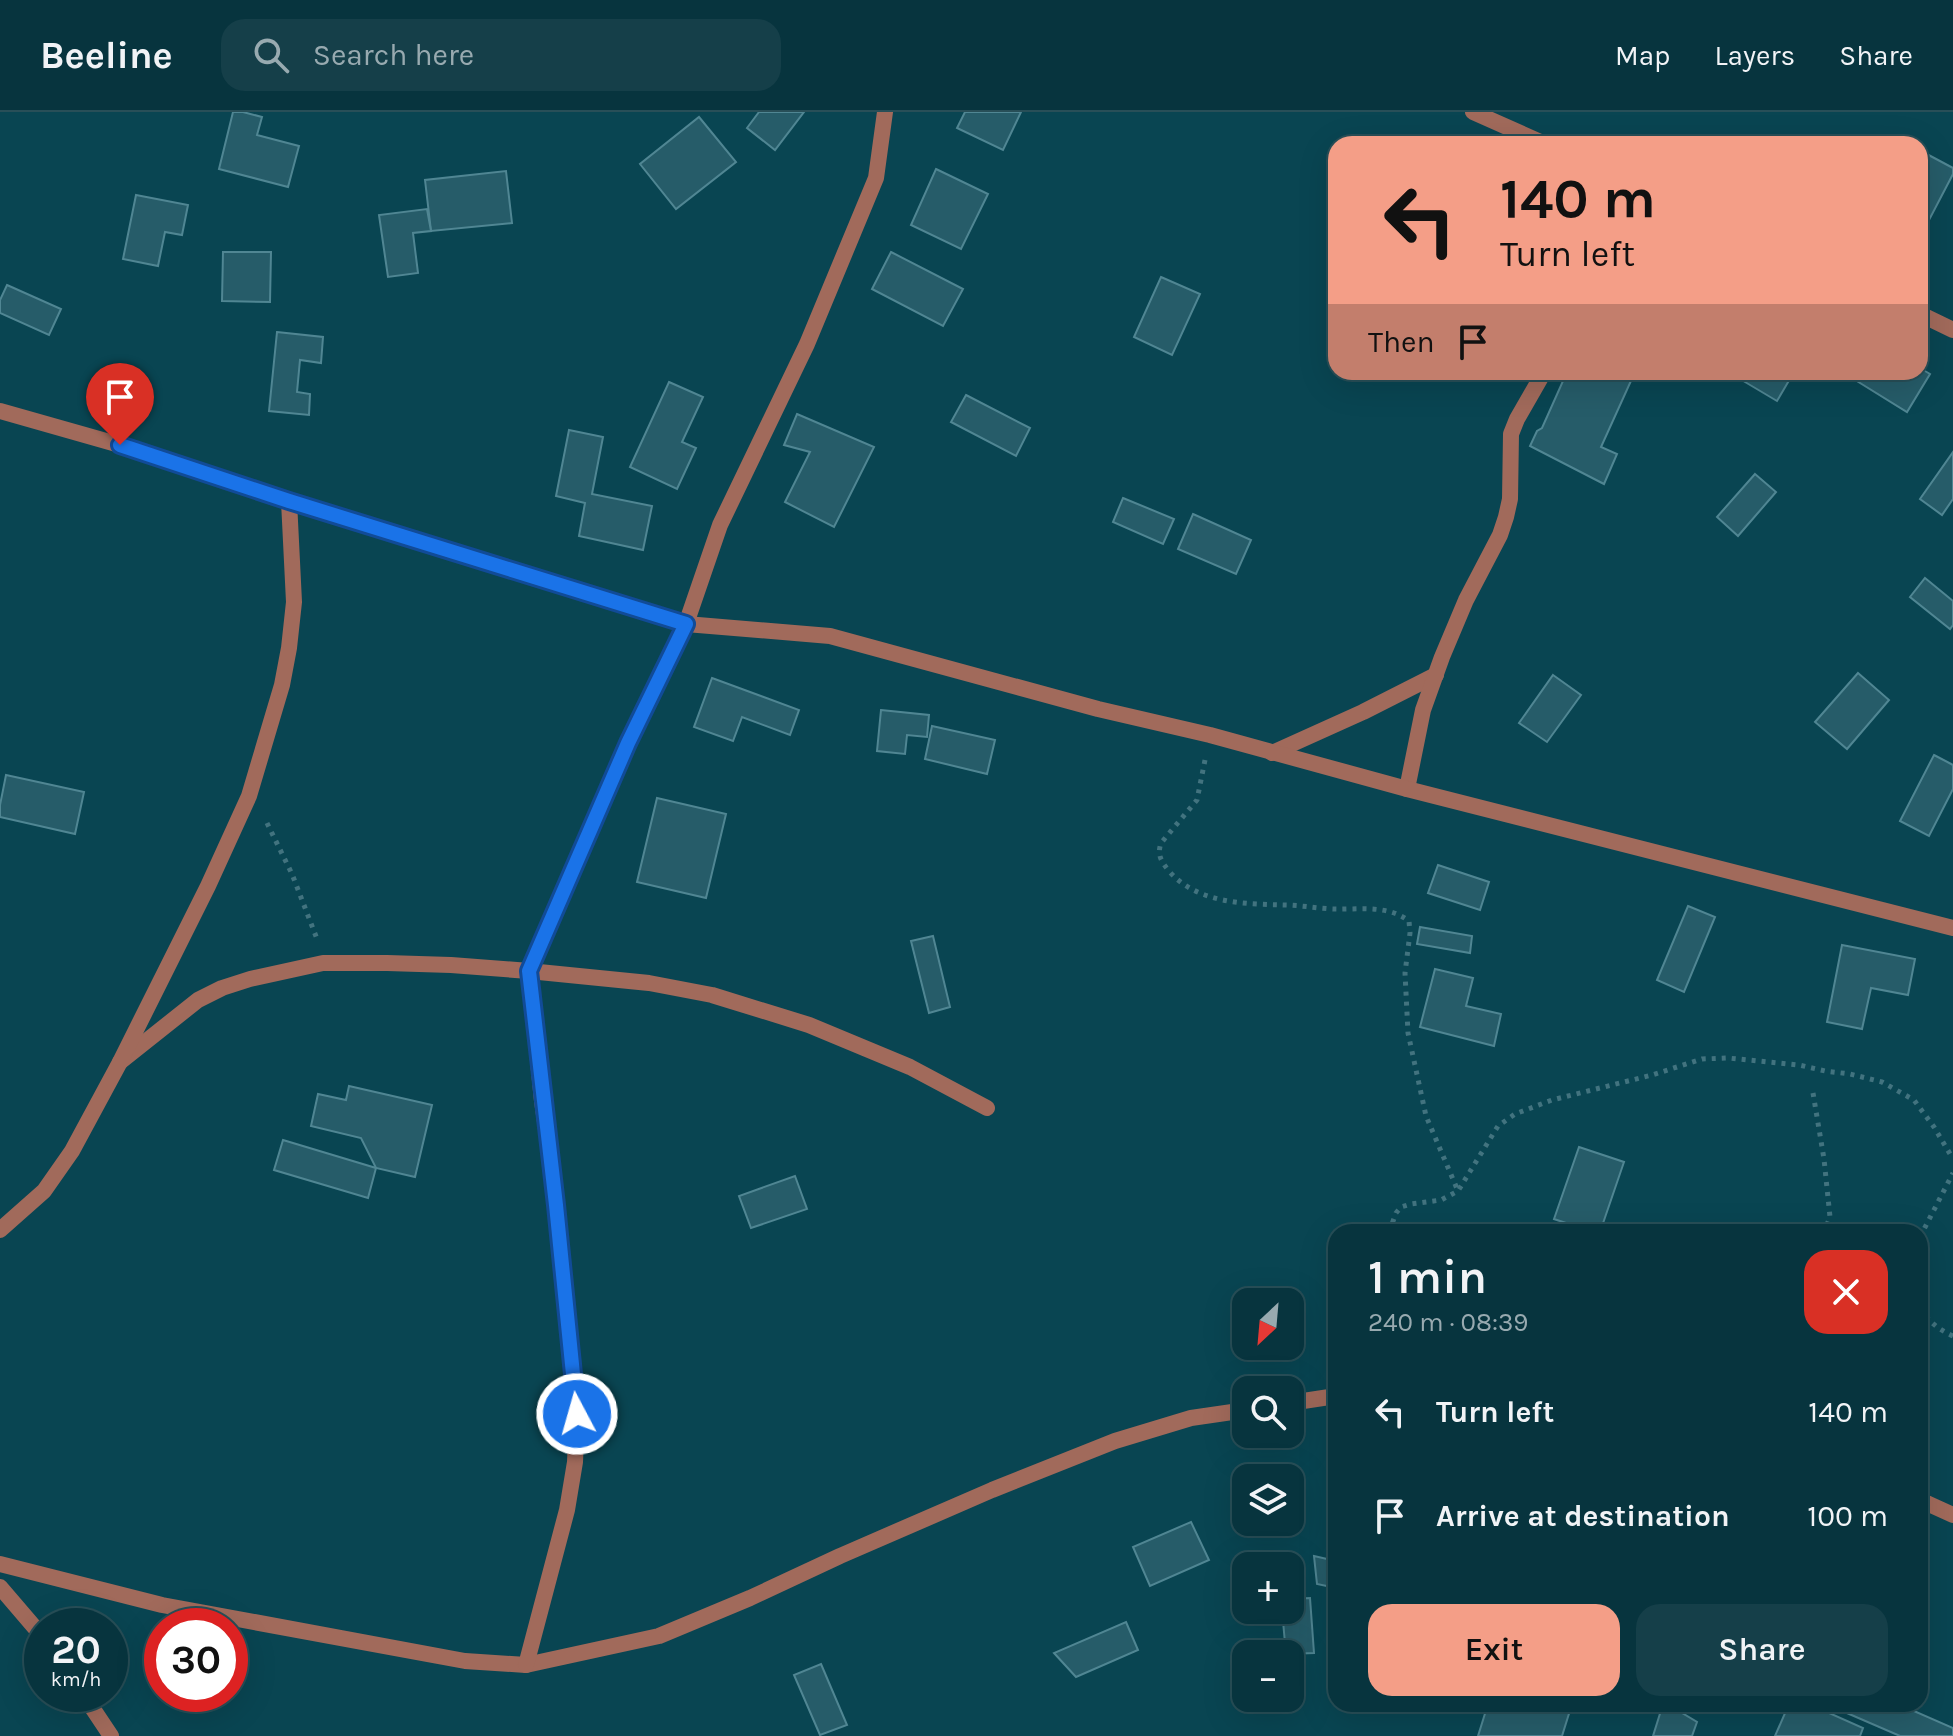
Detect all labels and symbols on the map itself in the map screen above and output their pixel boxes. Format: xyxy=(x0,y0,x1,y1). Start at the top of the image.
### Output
pin xyxy=(86,363,154,445)
north arrow xyxy=(1232,1288,1304,1360)
position arrow xyxy=(535,1372,619,1456)
speed limit sign: 30 xyxy=(144,1608,248,1712)

